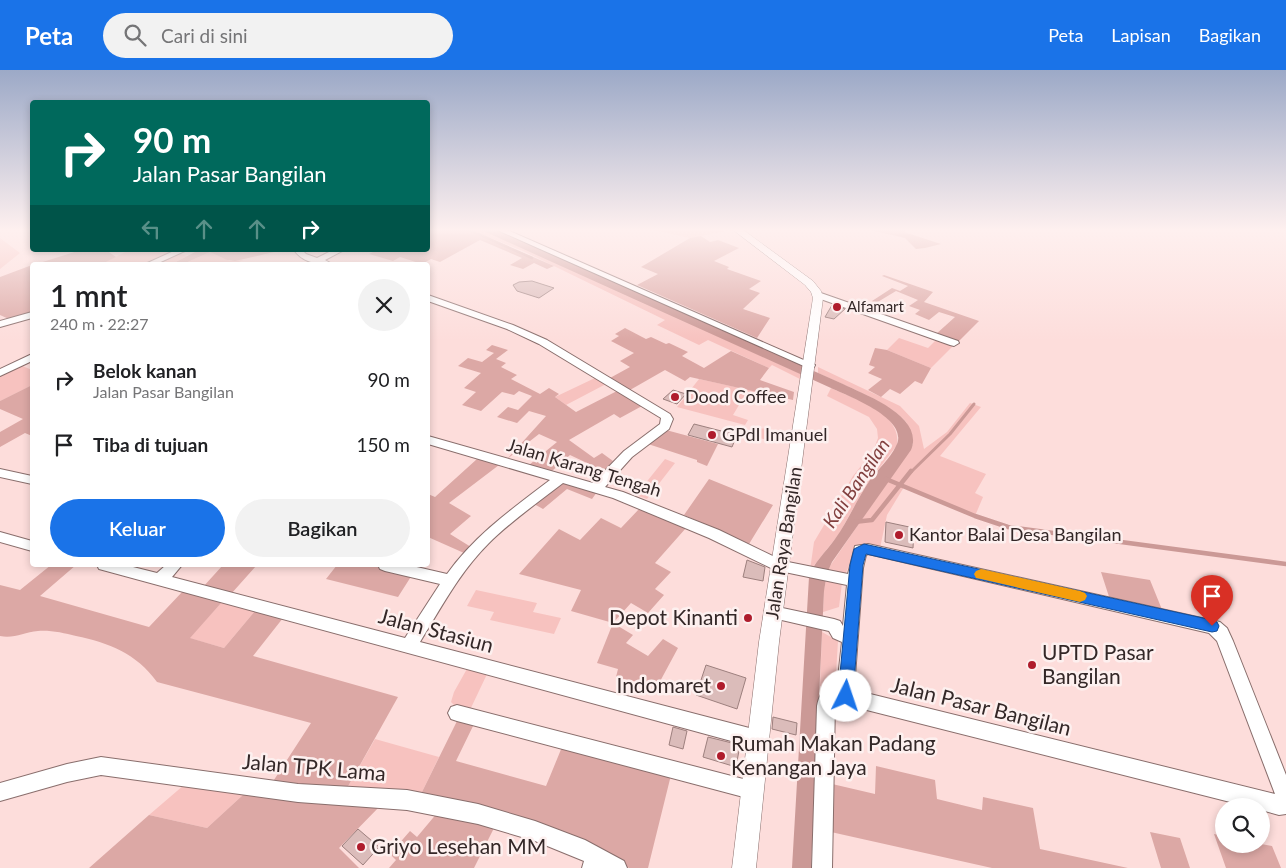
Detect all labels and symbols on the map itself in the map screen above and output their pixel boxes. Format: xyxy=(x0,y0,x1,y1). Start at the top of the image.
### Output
place label: Alfamart xyxy=(847,297,905,315)
marker: Alfamart xyxy=(831,301,843,313)
place label: Dood Coffee xyxy=(685,385,786,407)
marker: Dood Coffee xyxy=(669,391,681,403)
place label: GPdI Imanuel xyxy=(722,423,828,445)
marker: GPdI Imanuel xyxy=(706,429,718,441)
street label: Jalan Karang Tengah xyxy=(505,433,664,501)
water label: Kali Bangilan xyxy=(817,434,894,532)
street label: Jalan Raya Bangilan xyxy=(760,465,806,621)
place label: Kantor Balai Desa Bangilan xyxy=(909,523,1122,545)
marker: Kantor Balai Desa Bangilan xyxy=(893,529,905,541)
pin xyxy=(1191,575,1233,626)
street label: Jalan Stasiun xyxy=(376,602,497,657)
place label: Depot Kinanti xyxy=(609,604,738,629)
marker: Depot Kinanti xyxy=(742,612,754,624)
place label: UPTD Pasar Bangilan xyxy=(1042,639,1154,688)
marker: UPTD Pasar Bangilan xyxy=(1026,659,1038,671)
position arrow xyxy=(819,669,871,721)
street label: Jalan Pasar Bangilan xyxy=(889,671,1074,740)
place label: Indomaret xyxy=(616,672,711,697)
marker: Indomaret xyxy=(715,680,727,692)
place label: Rumah Makan Padang Kenangan Jaya xyxy=(731,730,936,779)
street label: Jalan TPK Lama xyxy=(241,748,387,785)
marker: Rumah Makan Padang Kenangan Jaya xyxy=(715,750,727,762)
place label: Griyo Lesehan MM xyxy=(371,833,546,858)
marker: Griyo Lesehan MM xyxy=(355,841,367,853)

